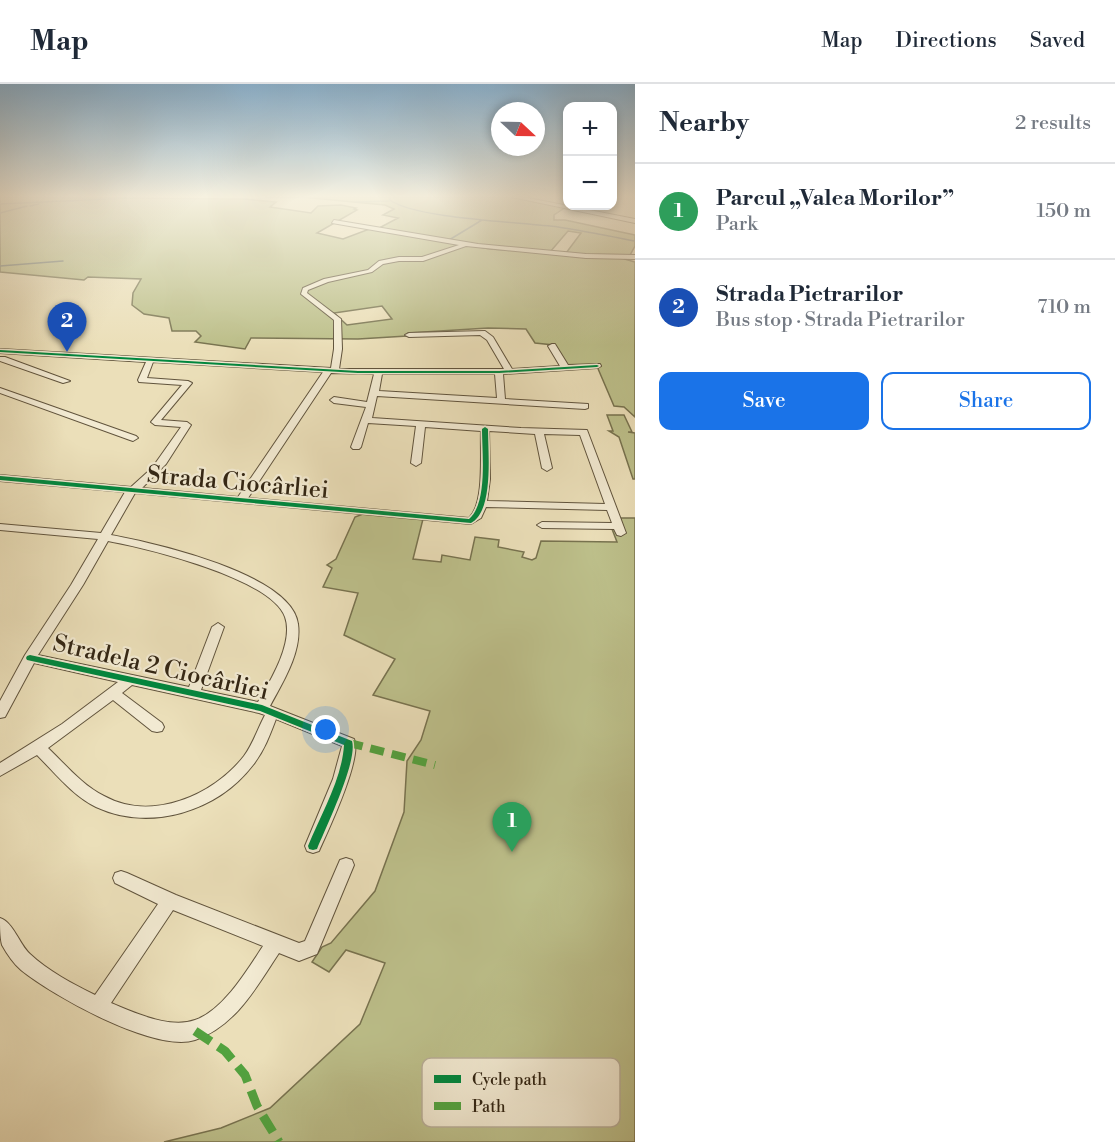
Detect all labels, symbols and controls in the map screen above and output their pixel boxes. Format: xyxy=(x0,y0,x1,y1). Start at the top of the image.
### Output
text: Map xyxy=(30,24,89,59)
text: Map xyxy=(821,28,863,54)
text: Directions xyxy=(896,28,997,54)
text: Saved xyxy=(1030,28,1085,54)
north arrow xyxy=(491,102,545,156)
map controls xyxy=(563,102,617,210)
button: + xyxy=(563,102,617,156)
text: Nearby xyxy=(659,107,749,139)
text: 2 results xyxy=(1015,111,1091,136)
button: − xyxy=(563,156,617,210)
text: Parcul „Valea Morilor” xyxy=(716,185,954,212)
text: 1 xyxy=(674,199,683,224)
text: 150 m xyxy=(1036,199,1091,224)
text: Park xyxy=(716,212,758,237)
text: Strada Pietrarilor xyxy=(716,281,903,308)
text: 2 xyxy=(672,295,685,320)
text: 710 m xyxy=(1037,295,1091,320)
pin: 2 xyxy=(48,302,86,352)
text: Bus stop · Strada Pietrarilor xyxy=(716,308,965,333)
button: Save xyxy=(659,372,869,430)
button: Share xyxy=(881,372,1091,430)
street label: Strada Ciocârliei xyxy=(146,460,330,506)
street label: Stradela 2 Ciocârliei xyxy=(50,629,272,707)
your location xyxy=(311,715,340,744)
pin: 1 xyxy=(492,802,532,852)
legend xyxy=(422,1058,620,1127)
text: Cycle path xyxy=(472,1070,547,1090)
text: Path xyxy=(472,1097,506,1117)

